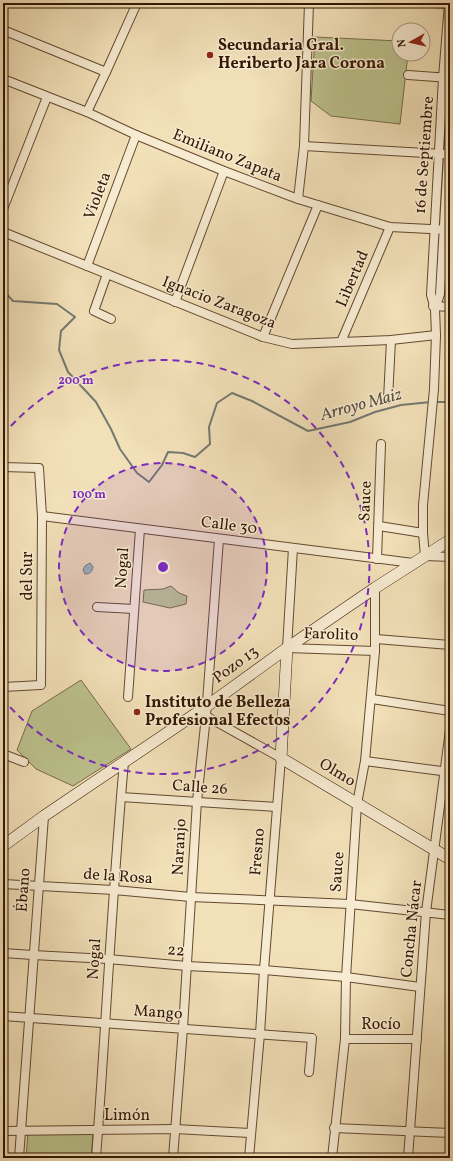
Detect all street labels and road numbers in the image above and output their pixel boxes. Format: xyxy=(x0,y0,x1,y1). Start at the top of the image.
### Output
street label: 16 de Septiembre xyxy=(410,95,440,215)
street label: Emiliano Zapata xyxy=(169,124,285,188)
street label: Violeta xyxy=(79,169,117,223)
street label: Libertad xyxy=(331,247,375,311)
street label: Ignacio Zaragoza xyxy=(159,271,279,335)
street label: Sauce xyxy=(354,480,378,522)
street label: Calle 30 xyxy=(200,512,258,540)
street label: Nogal xyxy=(111,546,135,589)
street label: del Sur xyxy=(17,551,39,601)
street label: Farolito xyxy=(303,623,359,647)
street label: Pozo 13 xyxy=(209,641,263,689)
street label: Olmo xyxy=(315,753,359,793)
street label: Calle 26 xyxy=(172,775,228,801)
street label: Naranjo xyxy=(168,818,192,876)
street label: Fresno xyxy=(245,827,271,877)
street label: Sauce xyxy=(326,851,350,893)
street label: de la Rosa xyxy=(82,864,154,890)
street label: Ébano xyxy=(11,867,37,913)
street label: Concha Nácar xyxy=(396,879,428,979)
street label: Nogal xyxy=(83,937,107,980)
street label: 22 xyxy=(166,939,186,963)
street label: Mango xyxy=(133,1000,183,1026)
street label: Rocío xyxy=(361,1014,401,1036)
street label: Limón xyxy=(104,1105,150,1127)

